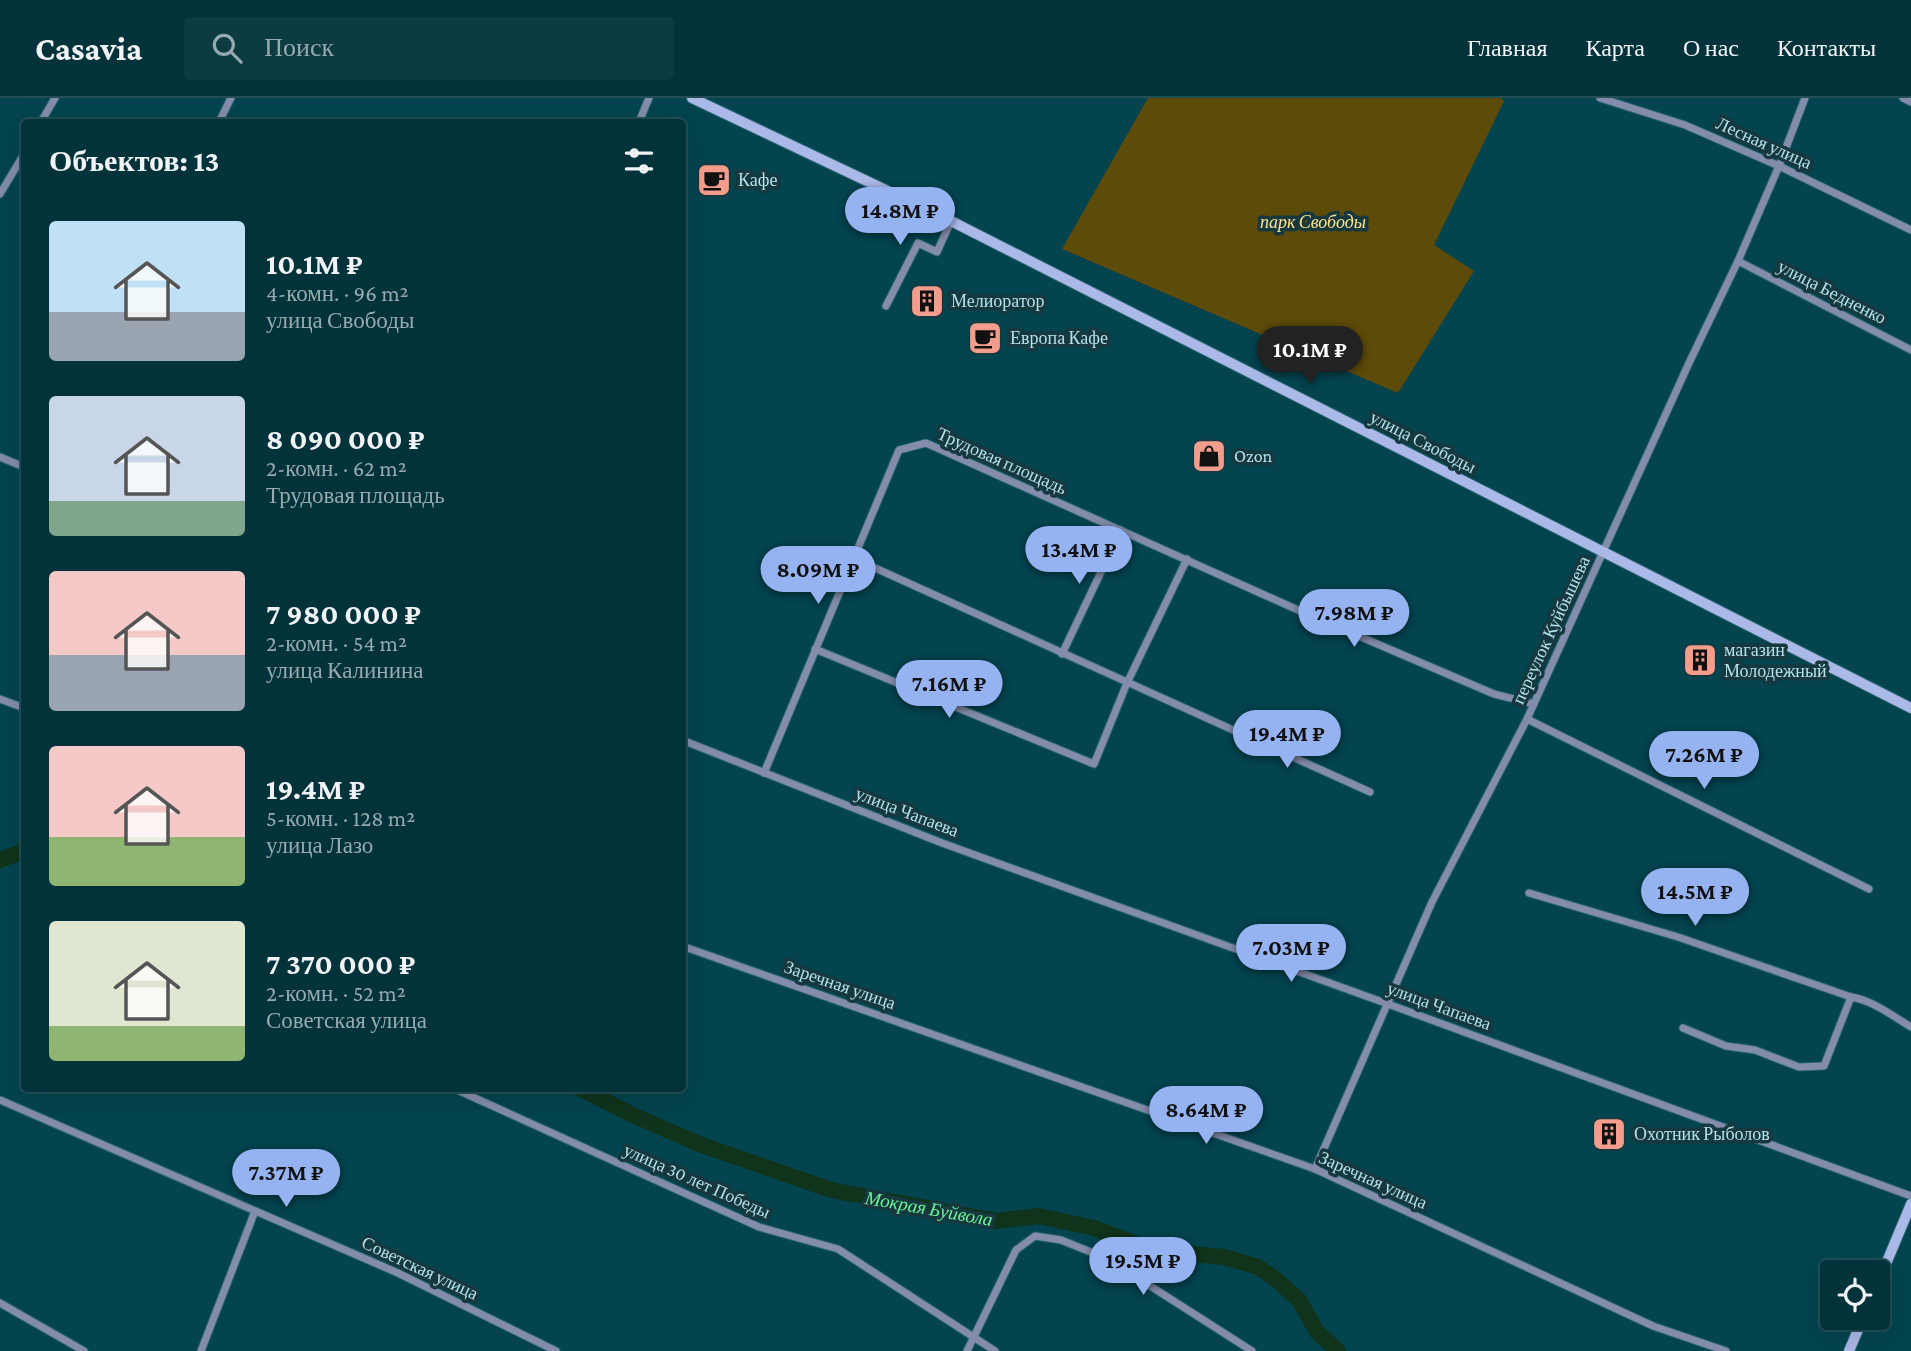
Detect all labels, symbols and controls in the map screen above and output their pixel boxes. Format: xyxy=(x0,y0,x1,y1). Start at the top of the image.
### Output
search box xyxy=(184,17,674,80)
icon: search xyxy=(208,29,246,67)
text: Casavia xyxy=(35,30,142,67)
text: Поиск xyxy=(264,33,334,62)
text: Главная xyxy=(1467,34,1548,61)
text: Карта xyxy=(1586,34,1645,61)
text: О нас xyxy=(1683,34,1739,61)
text: Контакты xyxy=(1777,34,1876,61)
street label: Лесная улица xyxy=(1713,113,1815,173)
icon: filters xyxy=(620,142,658,180)
text: Объектов: 13 xyxy=(49,144,219,177)
cafe icon: Кафе xyxy=(695,161,733,199)
place label: Кафе xyxy=(738,170,777,190)
pin: 14.8M ₽ xyxy=(835,188,965,247)
text: 14.8M ₽ xyxy=(861,197,939,223)
park label: парк Свободы xyxy=(1260,212,1366,232)
text: 10.1M ₽ xyxy=(266,247,363,280)
icon: home xyxy=(105,249,189,333)
street label: улица Бедненко xyxy=(1774,256,1890,328)
text: 4-комн. · 96 m² xyxy=(266,280,409,306)
building icon: Мелиоратор xyxy=(908,282,946,320)
place label: Мелиоратор xyxy=(951,291,1045,311)
text: улица Свободы xyxy=(266,307,414,333)
cafe icon: Европа Кафе xyxy=(966,319,1004,357)
pin: 10.1M ₽ xyxy=(1245,327,1375,386)
place label: Европа Кафе xyxy=(1010,328,1108,348)
text: 10.1M ₽ xyxy=(1273,336,1347,362)
street label: улица Свободы xyxy=(1367,407,1479,477)
text: 8 090 000 ₽ xyxy=(266,422,425,455)
street label: Трудовая площадь xyxy=(934,423,1070,499)
icon: home xyxy=(105,424,189,508)
shop icon: Ozon xyxy=(1190,437,1228,475)
place label: Ozon xyxy=(1234,446,1273,466)
text: 2-комн. · 62 m² xyxy=(266,455,407,481)
text: Трудовая площадь xyxy=(266,482,445,508)
pin: 13.4M ₽ xyxy=(1014,526,1144,586)
text: 13.4M ₽ xyxy=(1041,536,1117,562)
pin: 8.09M ₽ xyxy=(753,546,883,606)
street label: переулок Куйбышева xyxy=(1508,553,1594,707)
text: 8.09M ₽ xyxy=(777,556,859,582)
pin: 7.98M ₽ xyxy=(1289,589,1419,649)
text: 7 980 000 ₽ xyxy=(266,597,421,630)
icon: home xyxy=(105,599,189,683)
text: 7.98M ₽ xyxy=(1314,599,1394,625)
text: 2-комн. · 54 m² xyxy=(266,630,407,656)
place label: магазин Молодежный xyxy=(1724,640,1827,681)
building icon: магазин Молодежный xyxy=(1681,641,1719,679)
text: улица Калинина xyxy=(266,657,423,683)
pin: 7.16M ₽ xyxy=(884,660,1014,720)
text: 7.16M ₽ xyxy=(912,670,986,696)
pin: 19.4M ₽ xyxy=(1222,710,1352,770)
text: 19.4M ₽ xyxy=(1249,720,1325,746)
pin: 7.26M ₽ xyxy=(1639,732,1769,791)
text: 7.26M ₽ xyxy=(1665,741,1743,767)
text: 19.4M ₽ xyxy=(266,772,365,805)
icon: home xyxy=(105,774,189,858)
street label: улица Чапаева xyxy=(852,783,962,841)
text: 5-комн. · 128 m² xyxy=(266,805,415,831)
text: улица Лазо xyxy=(266,832,373,858)
pin: 14.5M ₽ xyxy=(1630,868,1760,928)
text: 14.5M ₽ xyxy=(1657,878,1733,904)
pin: 7.03M ₽ xyxy=(1226,924,1356,984)
text: 7.03M ₽ xyxy=(1252,934,1330,960)
text: 7 370 000 ₽ xyxy=(266,947,416,980)
icon: home xyxy=(105,949,189,1033)
street label: Заречная улица xyxy=(782,957,898,1013)
street label: улица Чапаева xyxy=(1384,978,1494,1034)
text: 2-комн. · 52 m² xyxy=(266,980,406,1006)
text: Советская улица xyxy=(266,1007,427,1033)
pin: 8.64M ₽ xyxy=(1141,1086,1271,1146)
text: 8.64M ₽ xyxy=(1165,1096,1247,1122)
building icon: Охотник Рыболов xyxy=(1590,1115,1628,1153)
place label: Охотник Рыболов xyxy=(1634,1124,1770,1144)
street label: улица 30 лет Победы xyxy=(621,1140,773,1222)
street label: Заречная улица xyxy=(1316,1147,1430,1213)
pin: 7.37M ₽ xyxy=(221,1150,351,1209)
text: 7.37M ₽ xyxy=(248,1159,324,1185)
water label: Мокрая Буйвола xyxy=(862,1187,994,1230)
street label: Советская улица xyxy=(359,1232,481,1304)
pin: 19.5M ₽ xyxy=(1078,1238,1208,1297)
text: 19.5M ₽ xyxy=(1105,1247,1181,1273)
map controls xyxy=(1820,1260,1890,1330)
button: locate xyxy=(1820,1260,1890,1330)

